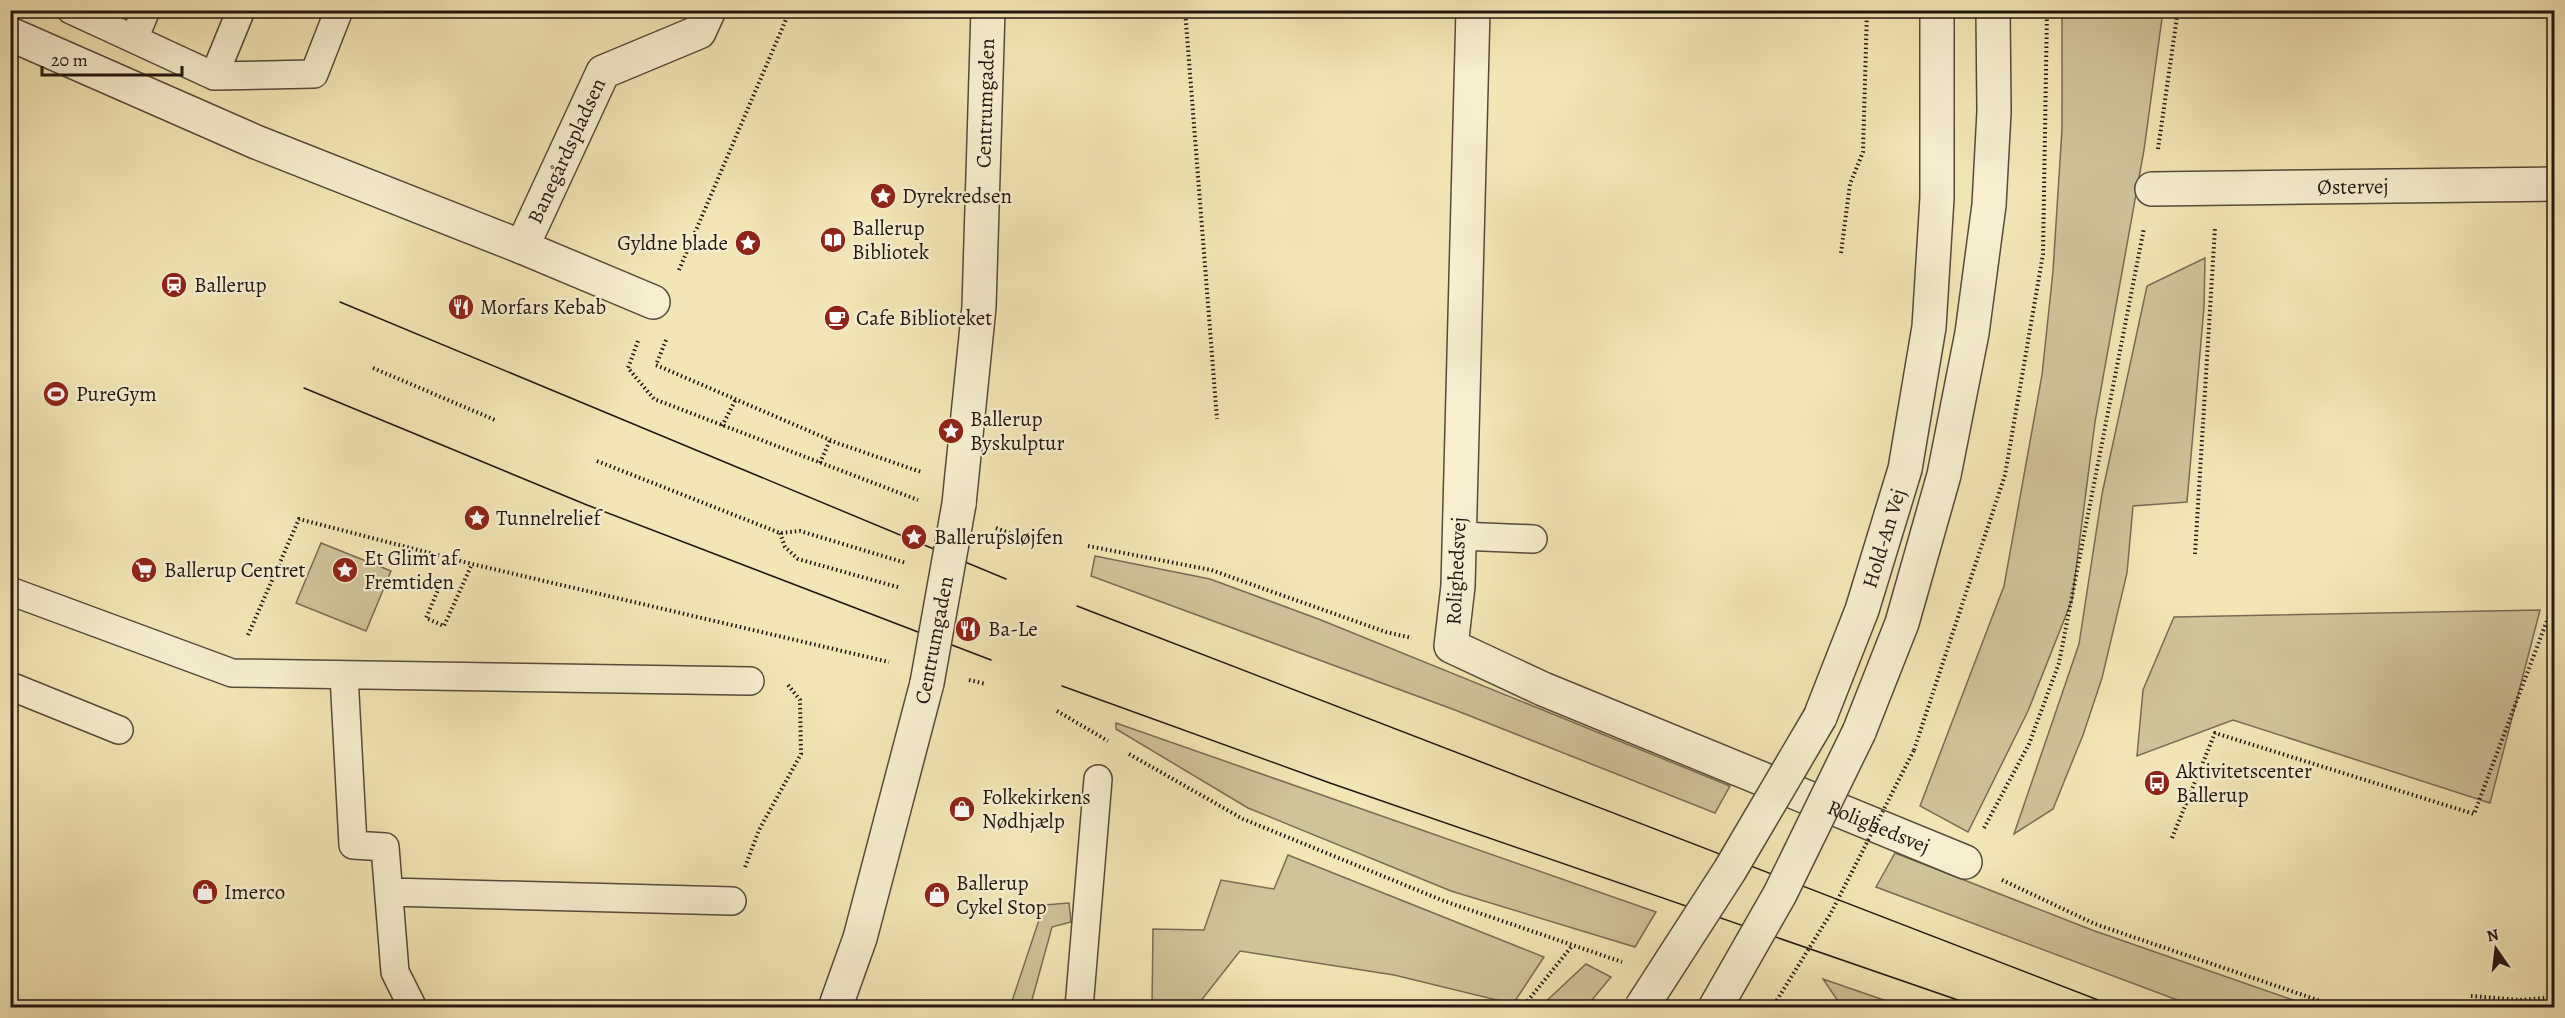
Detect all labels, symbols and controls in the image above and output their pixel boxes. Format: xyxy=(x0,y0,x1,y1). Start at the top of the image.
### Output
street label: Centrumgaden xyxy=(969,38,1001,168)
scale bar xyxy=(42,39,182,77)
text: 20 m xyxy=(51,48,88,72)
street label: Banegårdspladsen xyxy=(521,74,612,228)
street label: Østervej xyxy=(2317,172,2389,201)
place icon: Dyrekredsen xyxy=(868,181,898,211)
place label: Dyrekredsen xyxy=(902,182,1012,210)
place label: Ballerup Bibliotek xyxy=(852,214,930,266)
library icon: Ballerup Bibliotek xyxy=(818,225,848,255)
place icon: Gyldne blade xyxy=(733,228,763,258)
place label: Gyldne blade xyxy=(617,229,728,257)
station icon: Ballerup xyxy=(159,270,189,300)
place label: Ballerup xyxy=(194,271,266,299)
restaurant icon: Morfars Kebab xyxy=(446,292,476,322)
place label: Morfars Kebab xyxy=(480,293,606,321)
cafe icon: Cafe Biblioteket xyxy=(822,303,852,333)
place label: Cafe Biblioteket xyxy=(856,304,992,332)
sports icon: PureGym xyxy=(41,379,71,409)
place label: PureGym xyxy=(76,380,157,408)
place label: Ballerup Byskulptur xyxy=(970,405,1064,457)
place icon: Ballerup Byskulptur xyxy=(936,416,966,446)
street label: Hold-An Vej xyxy=(1856,485,1912,591)
place icon: Tunnelrelief xyxy=(462,503,492,533)
place label: Tunnelrelief xyxy=(496,504,603,532)
street label: Rolighedsvej xyxy=(1439,516,1473,626)
place icon: Ballerupsløjfen xyxy=(899,522,929,552)
place label: Ballerupsløjfen xyxy=(934,523,1063,551)
place label: Et Glimt af Fremtiden xyxy=(364,544,461,596)
supermarket icon: Ballerup Centret xyxy=(129,555,159,585)
place icon: Et Glimt af Fremtiden xyxy=(330,555,360,585)
place label: Ballerup Centret xyxy=(164,556,305,584)
street label: Centrumgaden xyxy=(908,574,960,706)
restaurant icon: Ba-Le xyxy=(953,614,983,644)
place label: Ba-Le xyxy=(988,615,1038,643)
place label: Aktivitetscenter Ballerup xyxy=(2175,757,2312,809)
bus stop icon: Aktivitetscenter Ballerup xyxy=(2142,768,2172,798)
place label: Folkekirkens Nødhjælp xyxy=(982,783,1091,835)
street label: Rolighedsvej xyxy=(1823,793,1934,860)
shop icon: Folkekirkens Nødhjælp xyxy=(947,794,977,824)
place label: Ballerup Cykel Stop xyxy=(956,869,1047,921)
shop icon: Imerco xyxy=(190,877,220,907)
place label: Imerco xyxy=(224,878,285,906)
shop icon: Ballerup Cykel Stop xyxy=(922,880,952,910)
north arrow xyxy=(2466,919,2526,979)
text: N xyxy=(2484,923,2501,947)

